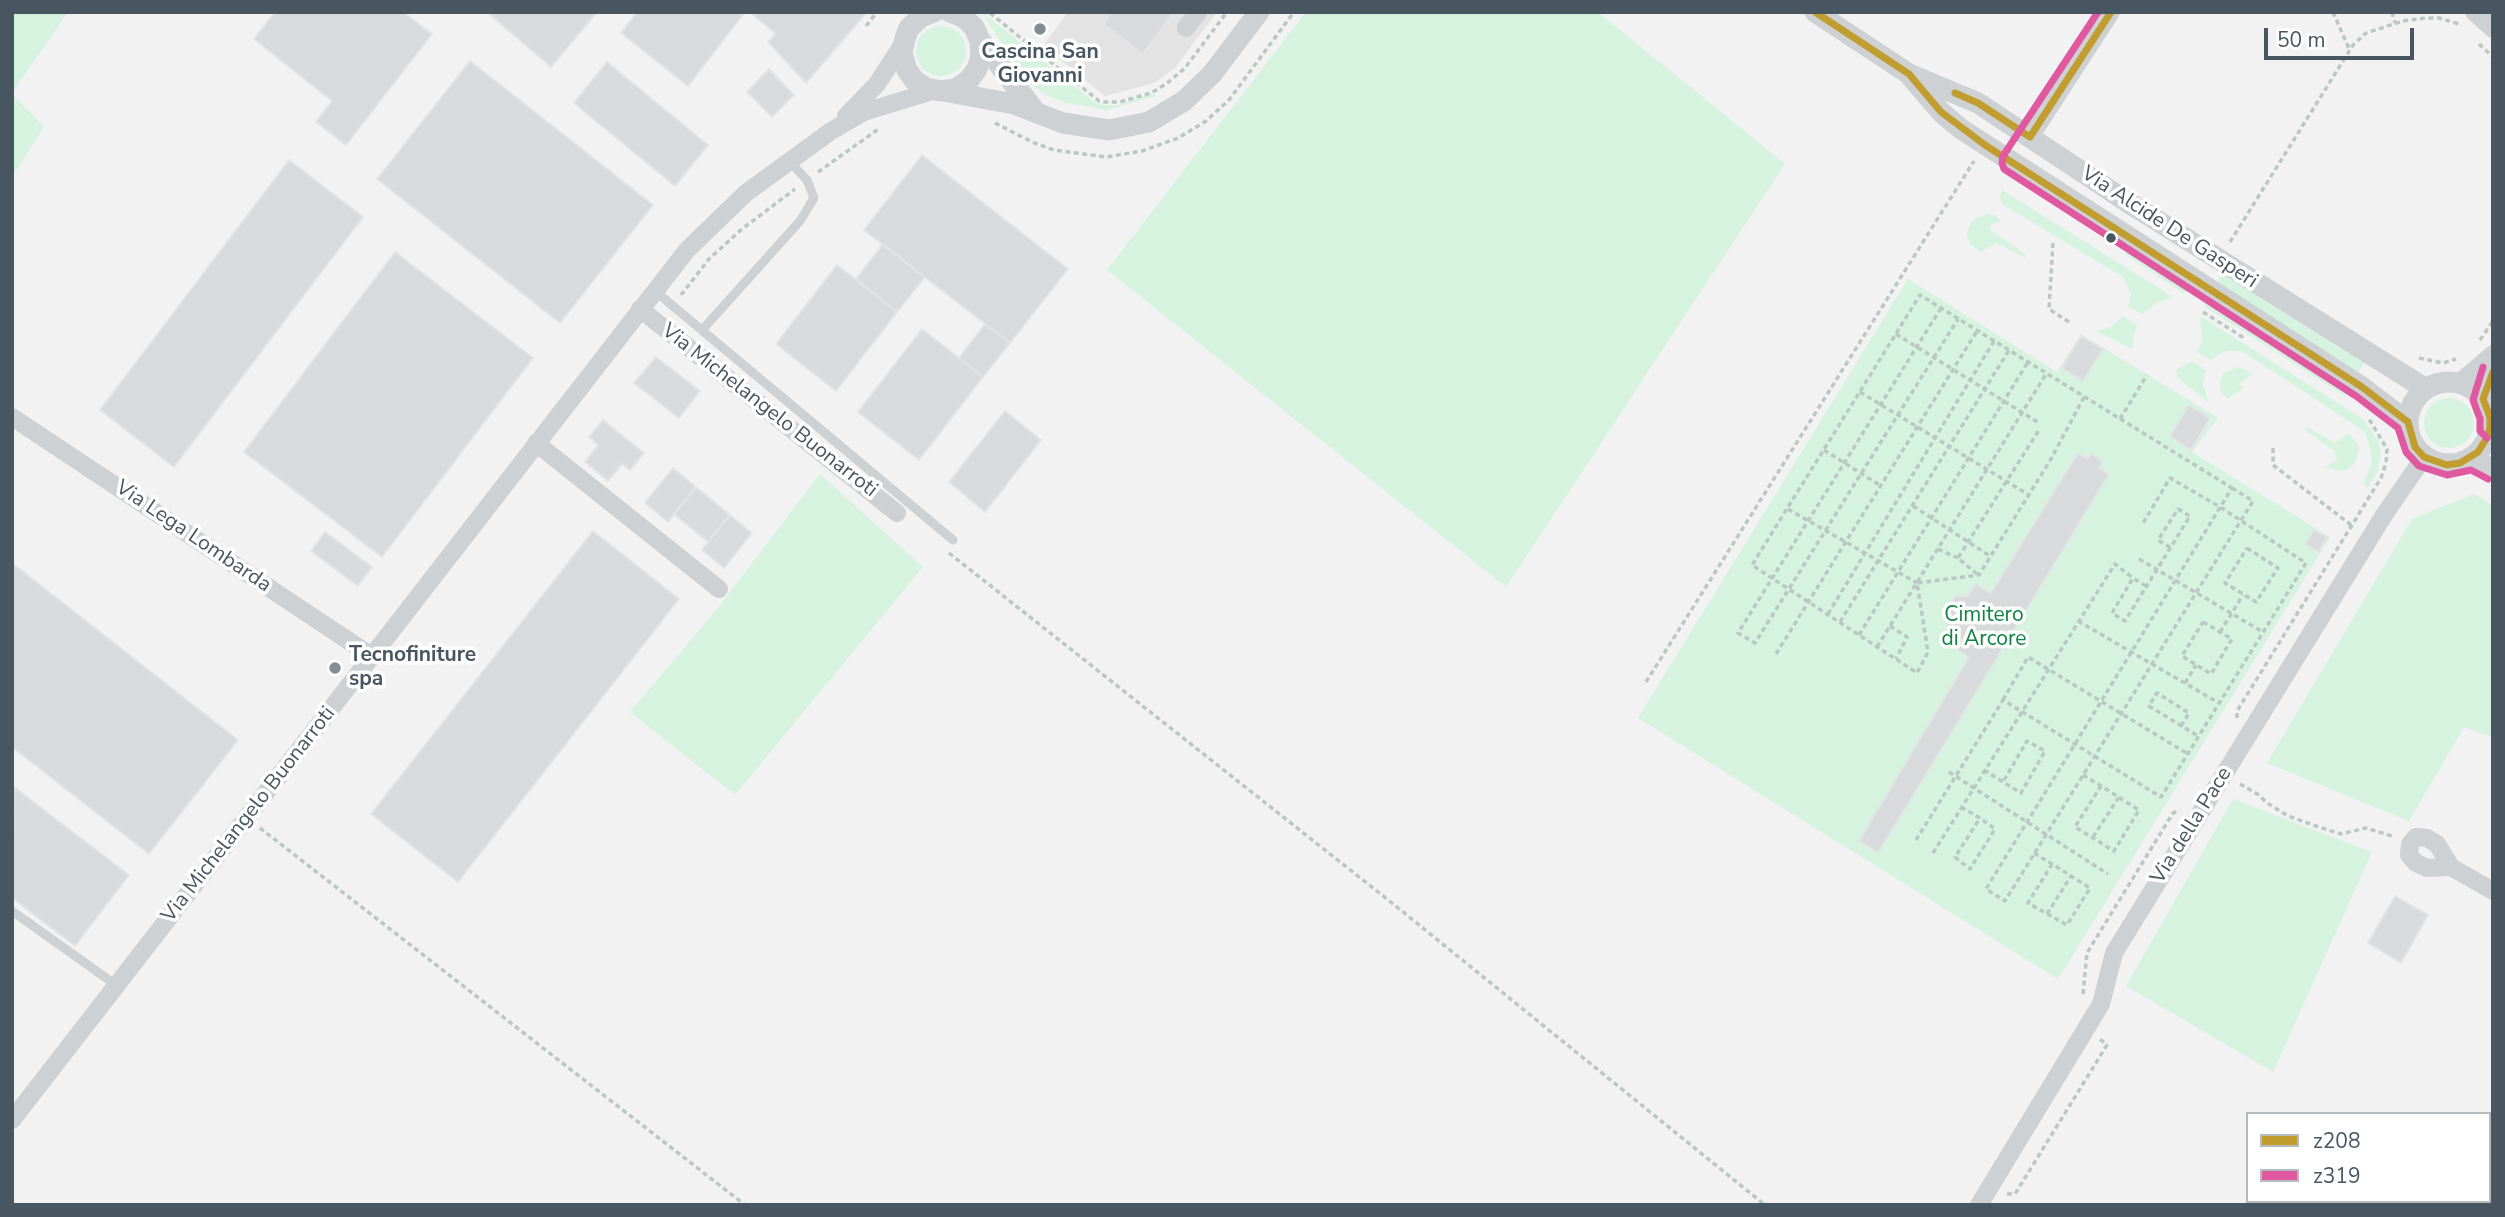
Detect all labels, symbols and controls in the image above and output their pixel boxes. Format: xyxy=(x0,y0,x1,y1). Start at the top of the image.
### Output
scale bar xyxy=(2267,14,2418,58)
marker: Cascina San Giovanni xyxy=(1032,21,1048,37)
text: 50 m xyxy=(2277,26,2326,54)
place label: Cascina San Giovanni xyxy=(981,40,1099,90)
street label: Via Alcide De Gasperi xyxy=(2076,162,2262,294)
unlabelled marker xyxy=(2104,231,2118,245)
street label: Via Michelangelo Buonarroti xyxy=(656,319,882,503)
street label: Via Lega Lombarda xyxy=(110,476,276,598)
park label: Cimitero di Arcore xyxy=(1942,603,2026,653)
place label: Tecnofiniture spa xyxy=(349,643,476,693)
marker: Tecnofiniture spa xyxy=(327,660,343,676)
street label: Via Michelangelo Buonarroti xyxy=(157,702,341,928)
street label: Via della Pace xyxy=(2146,763,2238,889)
legend xyxy=(2246,1112,2491,1203)
text: z208 xyxy=(2313,1127,2361,1155)
text: z319 xyxy=(2313,1162,2361,1190)

